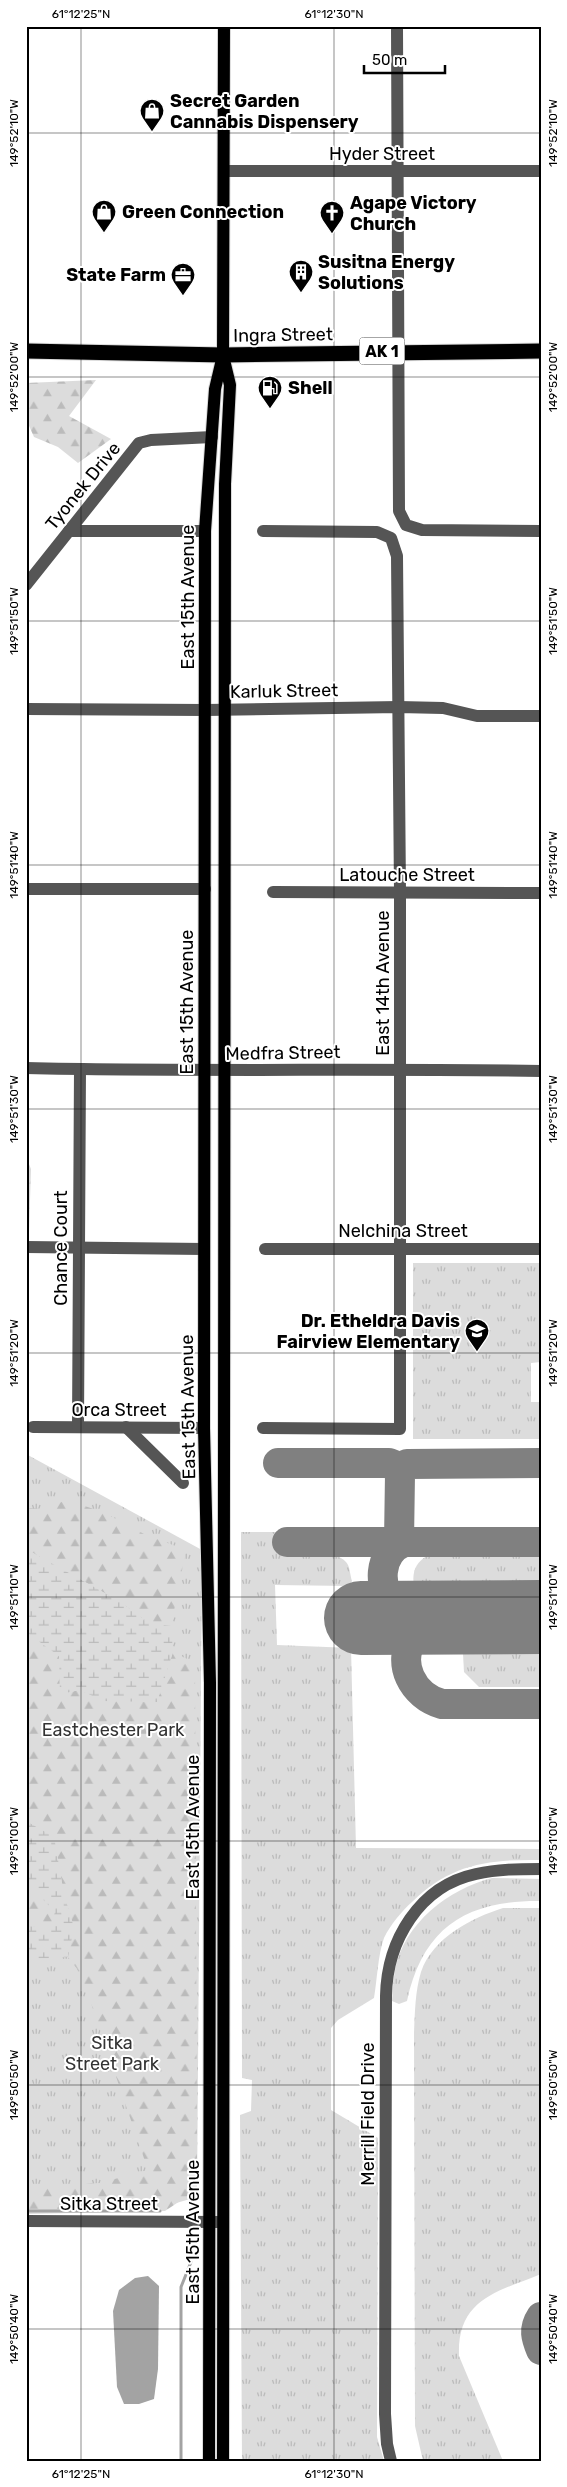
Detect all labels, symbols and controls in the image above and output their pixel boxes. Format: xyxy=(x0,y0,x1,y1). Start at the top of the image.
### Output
text: 61°12'25"N xyxy=(52,7,110,21)
text: 61°12'30"N xyxy=(304,7,364,21)
scale bar xyxy=(364,42,446,74)
text: 50 m xyxy=(372,51,407,69)
place label: Secret Garden Cannabis Dispensery xyxy=(170,90,359,133)
shop icon: Secret Garden Cannabis Dispensery xyxy=(139,98,165,132)
text: 149°52'10"W xyxy=(7,99,21,167)
text: 149°52'10"W xyxy=(546,99,560,167)
street label: Hyder Street xyxy=(329,143,435,165)
place label: Agape Victory Church xyxy=(350,192,477,235)
shop icon: Green Connection xyxy=(91,199,117,233)
church icon: Agape Victory Church xyxy=(319,200,345,234)
place label: Green Connection xyxy=(122,201,284,223)
place label: Susitna Energy Solutions xyxy=(318,251,455,294)
building icon: Susitna Energy Solutions xyxy=(288,259,314,293)
office icon: State Farm xyxy=(170,262,196,296)
place label: State Farm xyxy=(66,264,166,286)
street label: Ingra Street xyxy=(233,323,333,347)
road number: AK 1 xyxy=(360,338,404,364)
text: 149°52'00"W xyxy=(7,341,21,412)
text: 149°52'00"W xyxy=(546,341,560,412)
fuel station icon: Shell xyxy=(257,375,283,409)
place label: Shell xyxy=(288,377,333,399)
street label: Tyonek Drive xyxy=(41,438,125,534)
street label: East 15th Avenue xyxy=(177,525,199,669)
text: 149°51'50"W xyxy=(7,587,21,655)
text: 149°51'50"W xyxy=(546,587,560,655)
street label: Karluk Street xyxy=(230,679,338,703)
text: 149°51'40"W xyxy=(7,831,21,899)
text: 149°51'40"W xyxy=(546,831,560,899)
street label: Latouche Street xyxy=(339,864,475,886)
street label: East 14th Avenue xyxy=(372,910,394,1056)
street label: East 15th Avenue xyxy=(176,930,198,1074)
street label: Medfra Street xyxy=(225,1041,341,1065)
text: 149°51'30"W xyxy=(7,1075,21,1143)
text: 149°51'30"W xyxy=(546,1075,560,1143)
street label: Chance Court xyxy=(50,1190,72,1306)
street label: Nelchina Street xyxy=(338,1220,468,1242)
place label: Dr. Etheldra Davis Fairview Elementary xyxy=(277,1310,460,1353)
school or university icon: Dr. Etheldra Davis Fairview Elementary xyxy=(464,1318,490,1352)
text: 149°51'20"W xyxy=(7,1319,21,1387)
text: 149°51'20"W xyxy=(546,1319,560,1387)
street label: East 15th Avenue xyxy=(176,1334,200,1480)
street label: Orca Street xyxy=(71,1399,167,1421)
text: 149°51'10"W xyxy=(7,1564,21,1630)
text: 149°51'10"W xyxy=(546,1564,560,1630)
park label: Eastchester Park xyxy=(42,1719,185,1741)
street label: East 15th Avenue xyxy=(182,1755,204,1899)
text: 149°51'00"W xyxy=(7,1806,21,1875)
text: 149°51'00"W xyxy=(546,1806,560,1875)
park label: Sitka Street Park xyxy=(65,2032,160,2075)
street label: Merrill Field Drive xyxy=(357,2042,379,2186)
text: 149°50'50"W xyxy=(7,2049,21,2120)
text: 149°50'50"W xyxy=(546,2049,560,2120)
street label: East 15th Avenue xyxy=(182,2160,204,2304)
street label: Sitka Street xyxy=(60,2193,158,2215)
text: 149°50'40"W xyxy=(7,2294,21,2364)
text: 149°50'40"W xyxy=(546,2294,560,2364)
text: 61°12'25"N xyxy=(52,2467,110,2481)
text: 61°12'30"N xyxy=(304,2467,364,2481)

